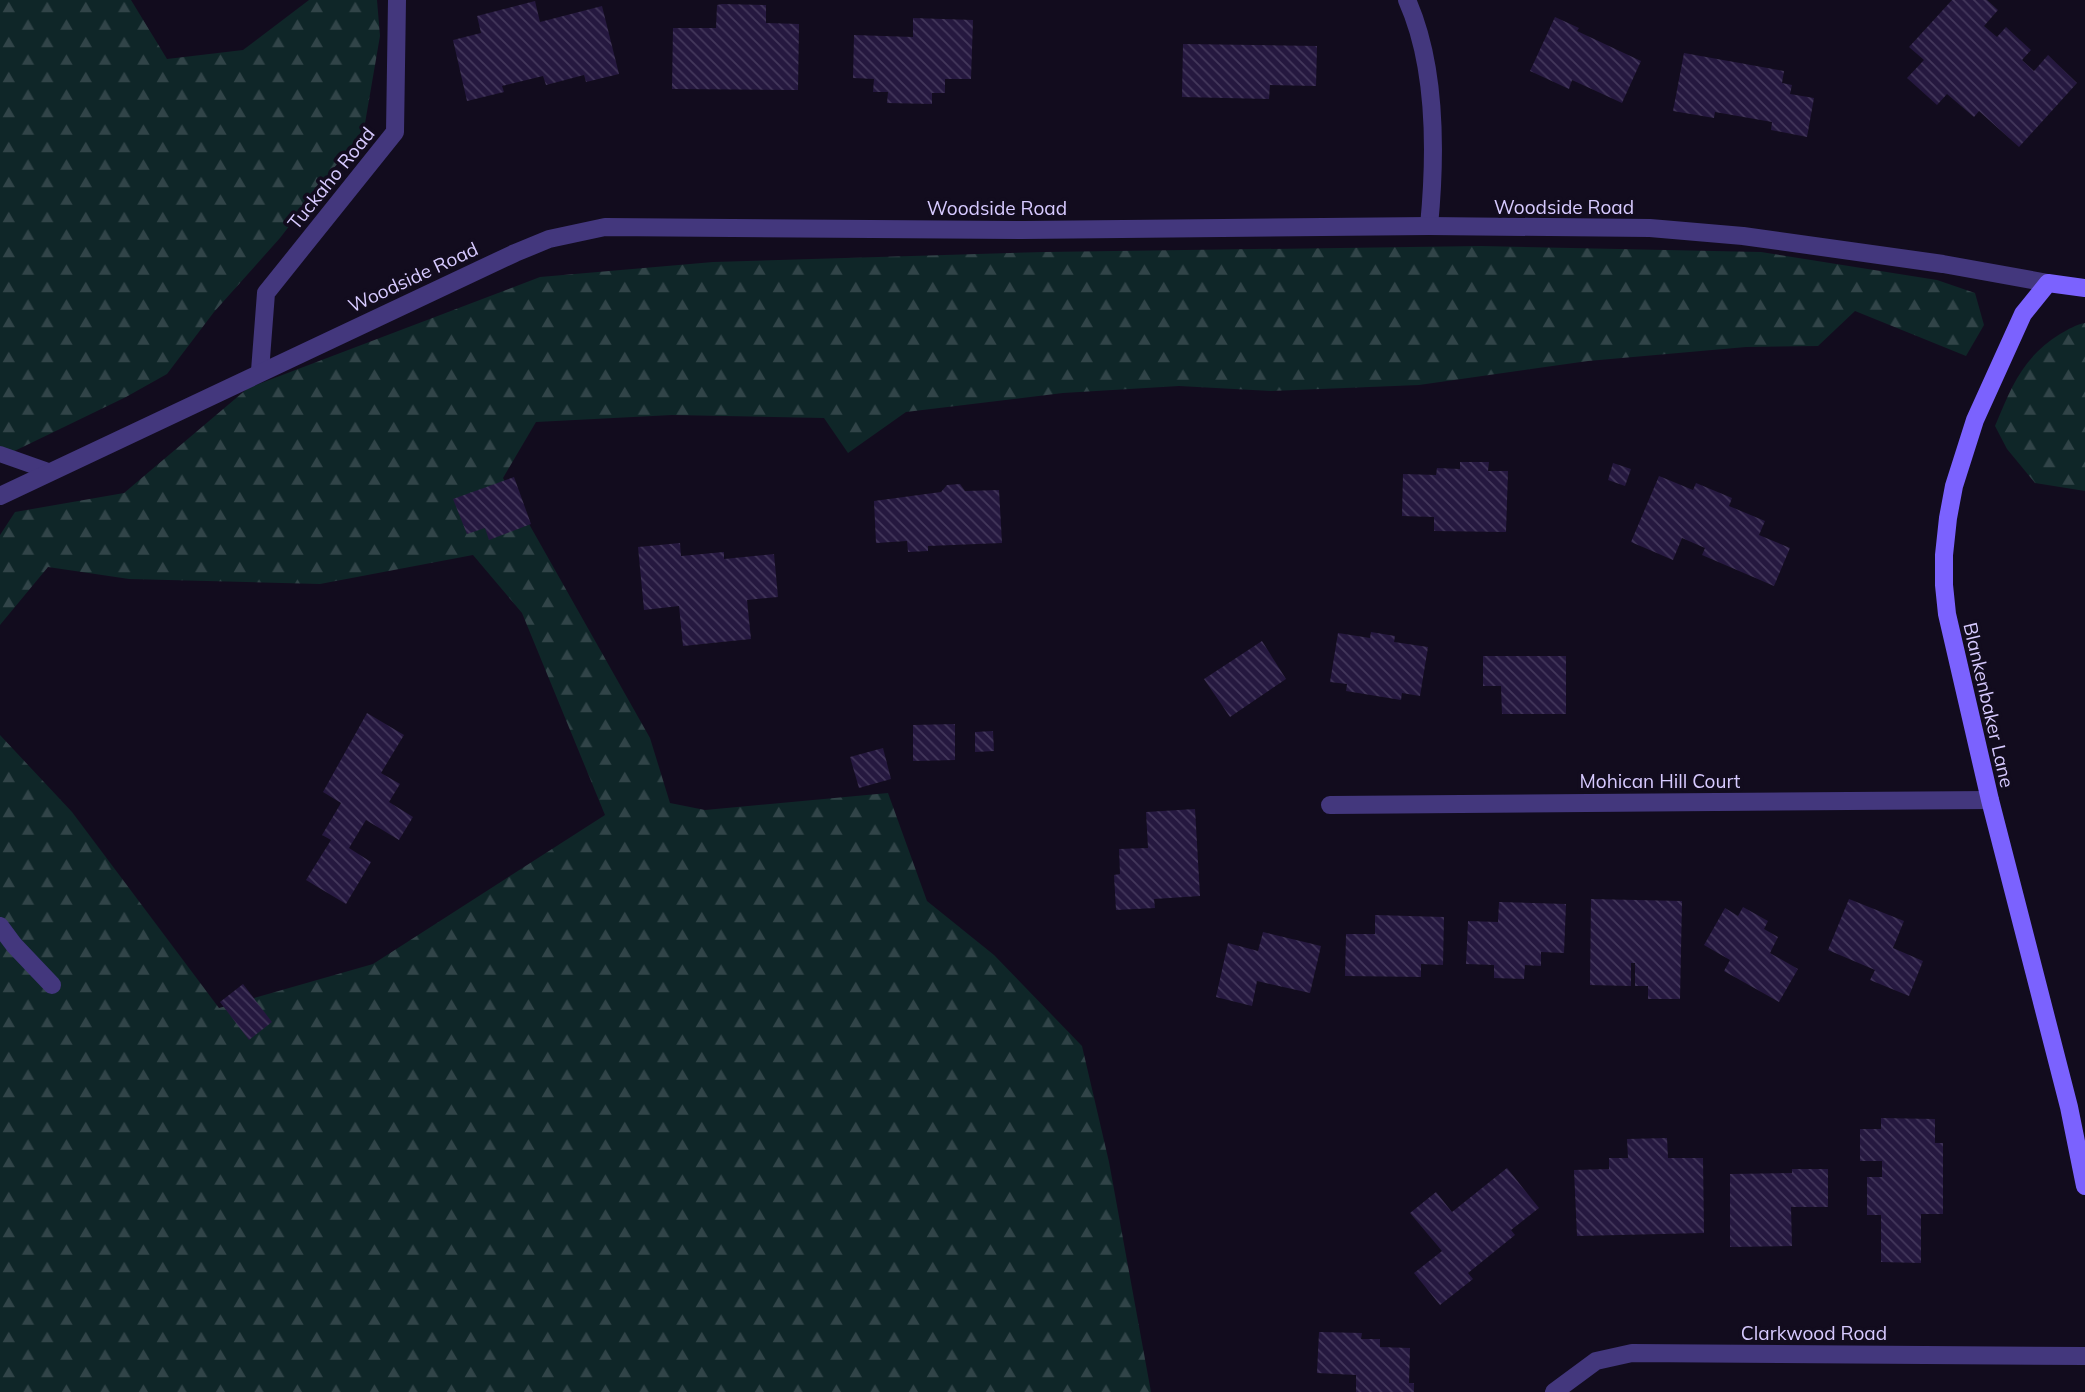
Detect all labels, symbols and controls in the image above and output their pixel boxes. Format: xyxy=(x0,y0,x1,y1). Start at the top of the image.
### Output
street label: Tuckaho Road xyxy=(282,122,380,234)
street label: Woodside Road xyxy=(1494,195,1634,219)
street label: Woodside Road xyxy=(927,196,1067,220)
street label: Woodside Road xyxy=(344,236,482,318)
street label: Blankenbaker Lane xyxy=(1958,620,2020,790)
street label: Mohican Hill Court xyxy=(1580,769,1741,793)
street label: Clarkwood Road xyxy=(1741,1321,1887,1345)

